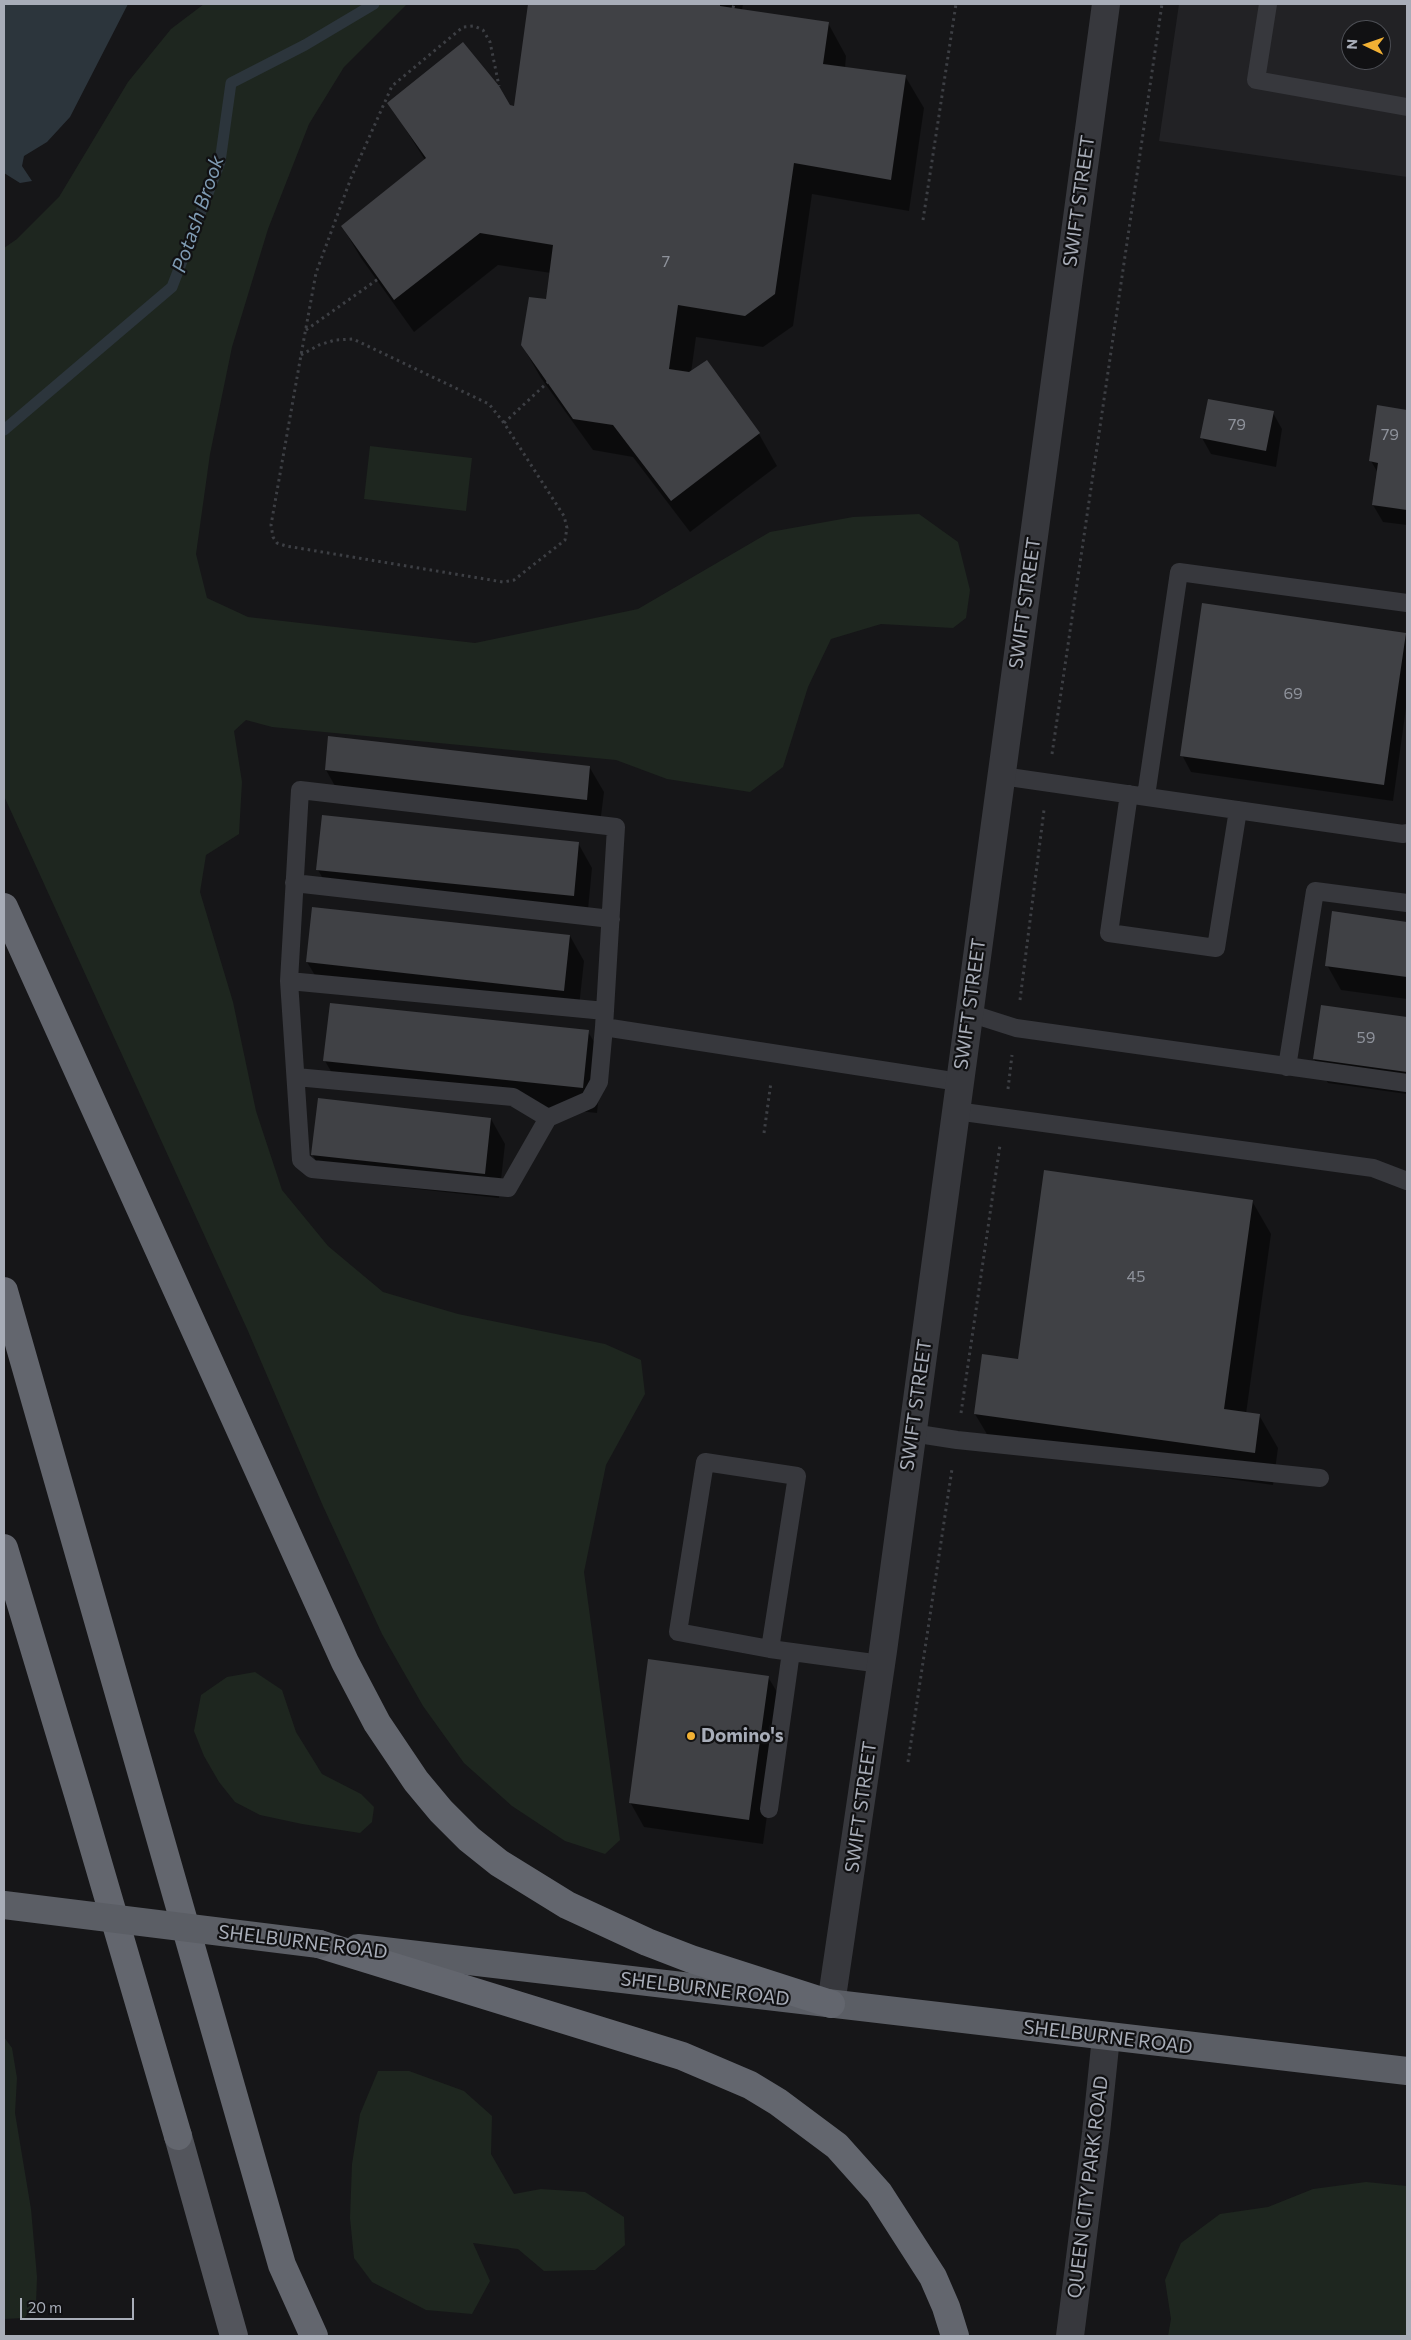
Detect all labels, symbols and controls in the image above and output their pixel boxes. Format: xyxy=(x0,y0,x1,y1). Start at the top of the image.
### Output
north arrow xyxy=(1341,20,1391,70)
text: N xyxy=(1343,39,1360,50)
street label: SWIFT STREET xyxy=(1058,134,1100,268)
water label: Potash Brook xyxy=(167,152,229,276)
house number: 7 xyxy=(662,252,670,272)
house number: 79 xyxy=(1228,415,1246,435)
house number: 79 xyxy=(1381,425,1399,445)
street label: SWIFT STREET xyxy=(1004,536,1046,670)
house number: 69 xyxy=(1283,684,1303,704)
street label: SWIFT STREET xyxy=(949,937,991,1071)
house number: 59 xyxy=(1357,1028,1375,1048)
house number: 45 xyxy=(1127,1267,1145,1287)
street label: SWIFT STREET xyxy=(895,1338,937,1472)
place label: Domino's xyxy=(701,1725,784,1747)
marker: Domino's xyxy=(685,1730,697,1742)
street label: SWIFT STREET xyxy=(840,1740,882,1874)
street label: SHELBURNE ROAD xyxy=(217,1920,389,1964)
street label: SHELBURNE ROAD xyxy=(619,1967,791,2011)
street label: SHELBURNE ROAD xyxy=(1022,2015,1194,2059)
street label: QUEEN CITY PARK ROAD xyxy=(1063,2074,1113,2300)
scale bar xyxy=(22,2288,136,2320)
text: 20 m xyxy=(28,2298,62,2316)

